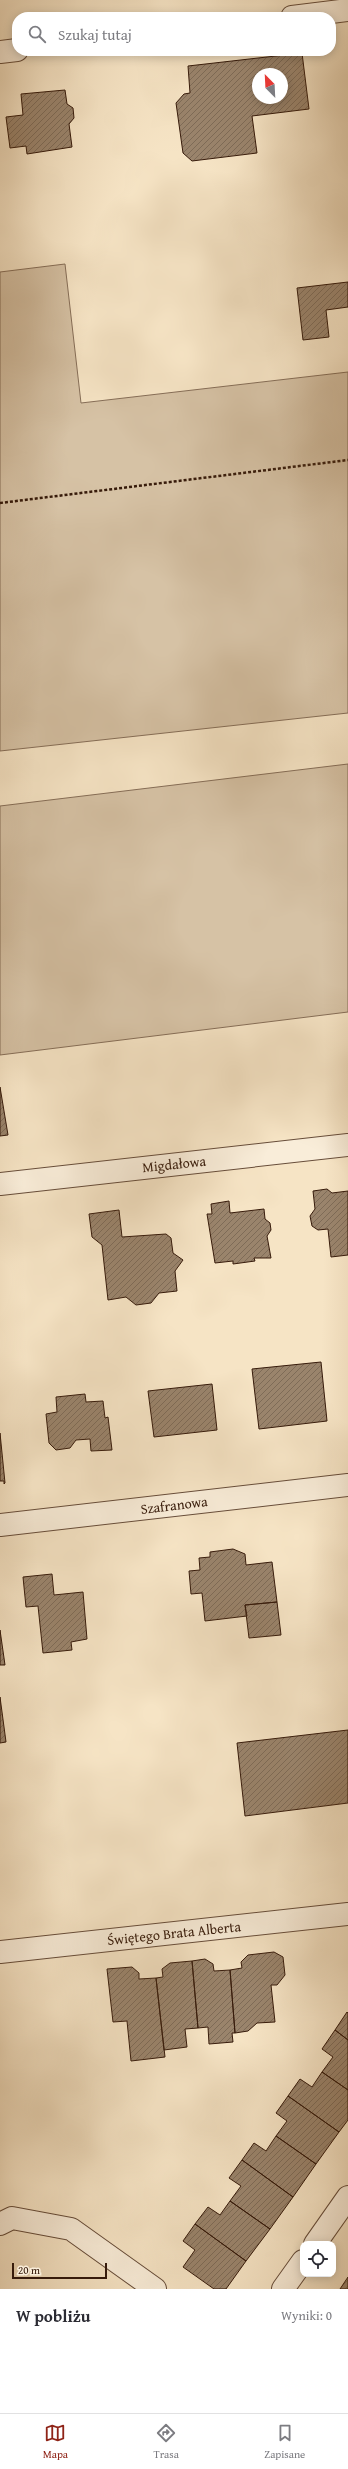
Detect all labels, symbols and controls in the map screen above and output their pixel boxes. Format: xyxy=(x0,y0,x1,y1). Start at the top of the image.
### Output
search box xyxy=(12,12,336,56)
icon: search xyxy=(26,23,48,45)
text: Szukaj tutaj xyxy=(58,24,132,45)
north arrow xyxy=(252,68,288,104)
street label: Migdałowa xyxy=(141,1151,207,1177)
street label: Szafranowa xyxy=(139,1491,209,1519)
street label: Świętego Brata Alberta xyxy=(106,1916,242,1950)
map controls xyxy=(300,2241,336,2277)
button: locate xyxy=(300,2241,336,2277)
scale bar xyxy=(12,2261,107,2280)
text: 20 m xyxy=(18,2262,40,2278)
text: W pobliżu xyxy=(16,2303,91,2328)
text: Wyniki: 0 xyxy=(281,2306,332,2325)
tab: Mapa xyxy=(43,2422,68,2462)
tab: Trasa xyxy=(154,2422,179,2462)
tab: Zapisane xyxy=(264,2422,305,2462)

